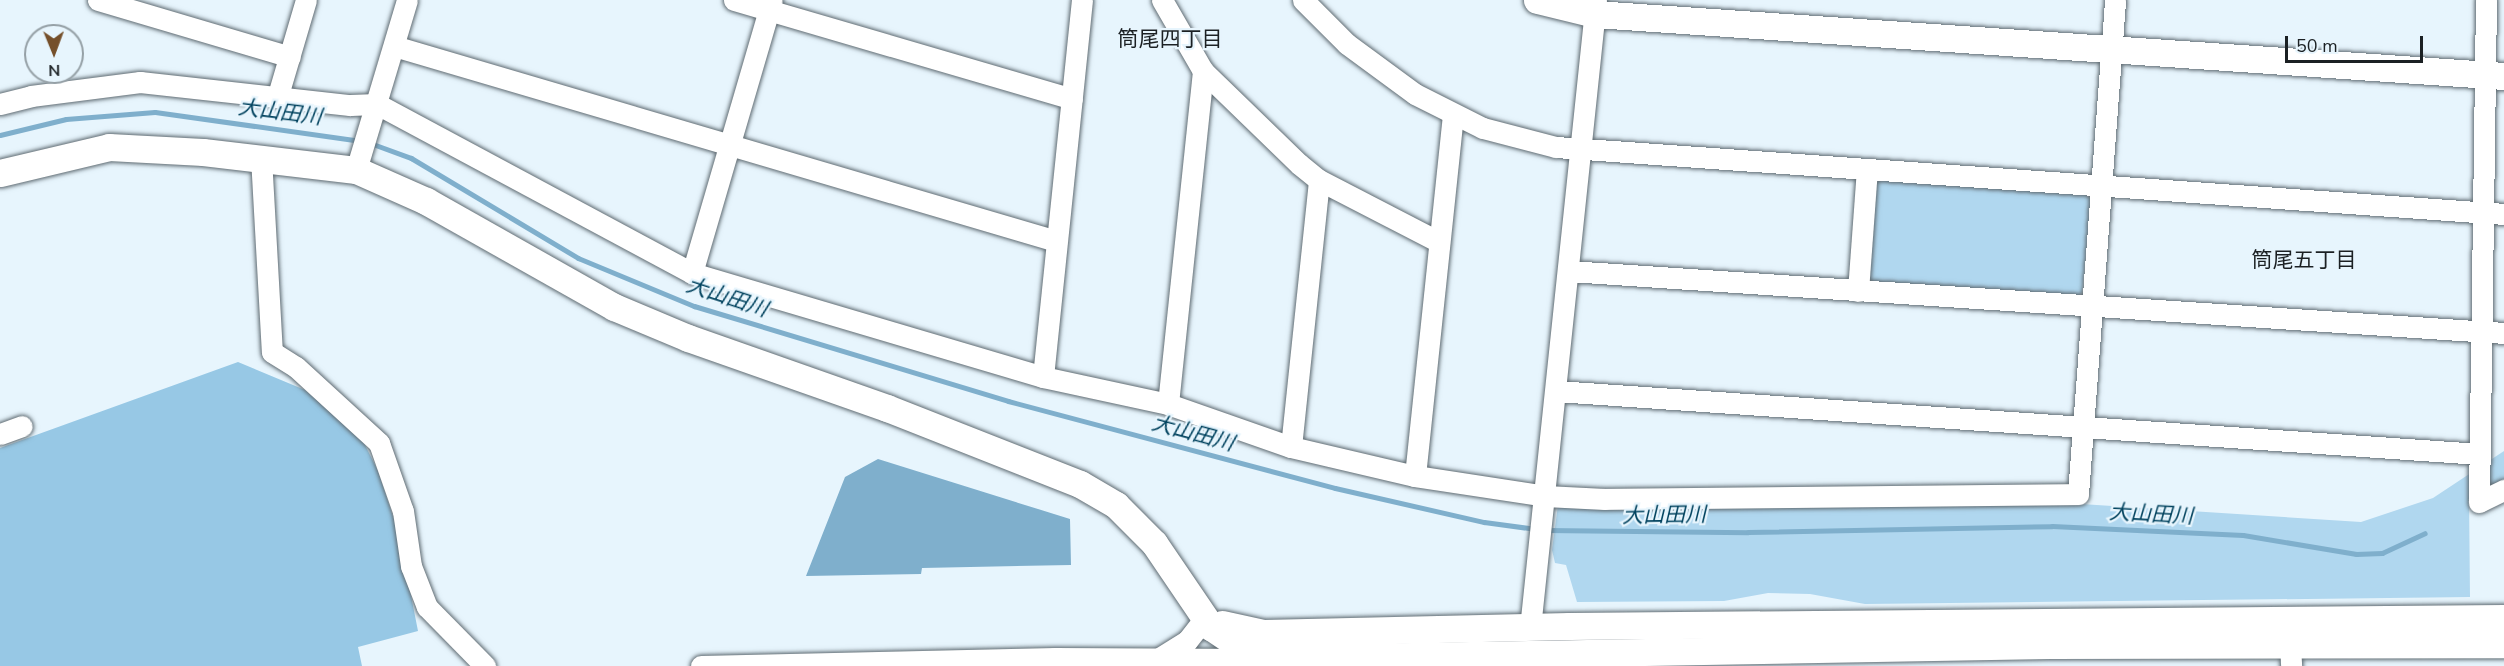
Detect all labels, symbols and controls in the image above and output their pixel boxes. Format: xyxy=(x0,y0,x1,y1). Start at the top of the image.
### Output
north arrow xyxy=(24,24,84,84)
scale bar xyxy=(2288,24,2426,62)
district label: 筒尾四丁目 xyxy=(1118,26,1222,52)
text: 50 m xyxy=(2296,34,2338,58)
text: N xyxy=(48,59,60,81)
water label: 大山田川 xyxy=(237,94,323,130)
district label: 筒尾五丁目 xyxy=(2252,247,2356,273)
water label: 大山田川 xyxy=(683,272,771,322)
water label: 大山田川 xyxy=(1149,410,1237,456)
water label: 大山田川 xyxy=(2108,499,2194,529)
water label: 大山田川 xyxy=(1622,502,1706,528)

